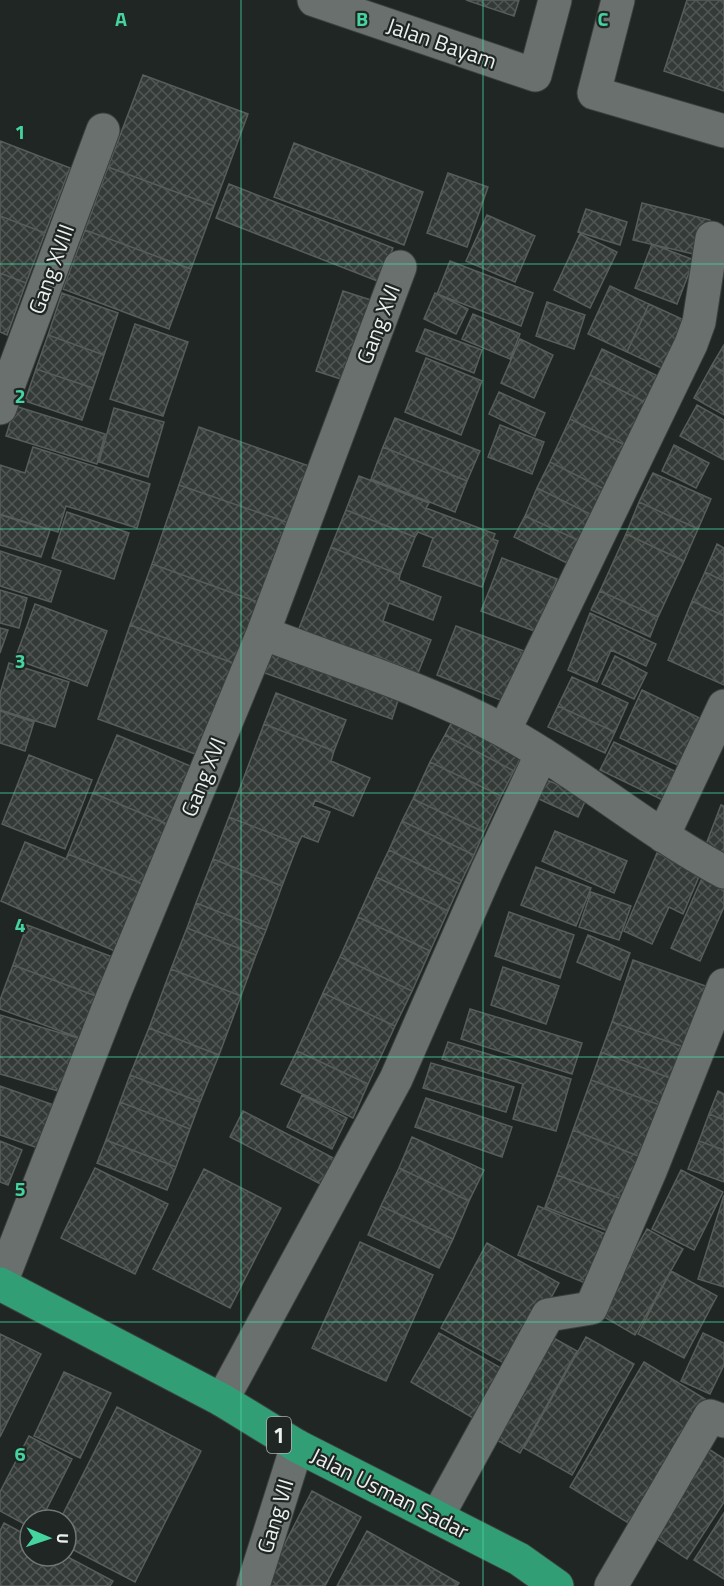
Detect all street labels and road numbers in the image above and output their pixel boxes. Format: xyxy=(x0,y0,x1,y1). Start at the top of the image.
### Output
street label: Jalan Bayam xyxy=(382,8,502,78)
street label: Gang XVIII xyxy=(19,219,83,319)
street label: Gang XVI xyxy=(347,279,409,369)
street label: Gang XVI xyxy=(172,732,234,822)
road number: 1 xyxy=(267,1417,291,1453)
street label: Jalan Usman Sadar xyxy=(305,1438,475,1548)
street label: Gang VII xyxy=(248,1475,302,1557)

